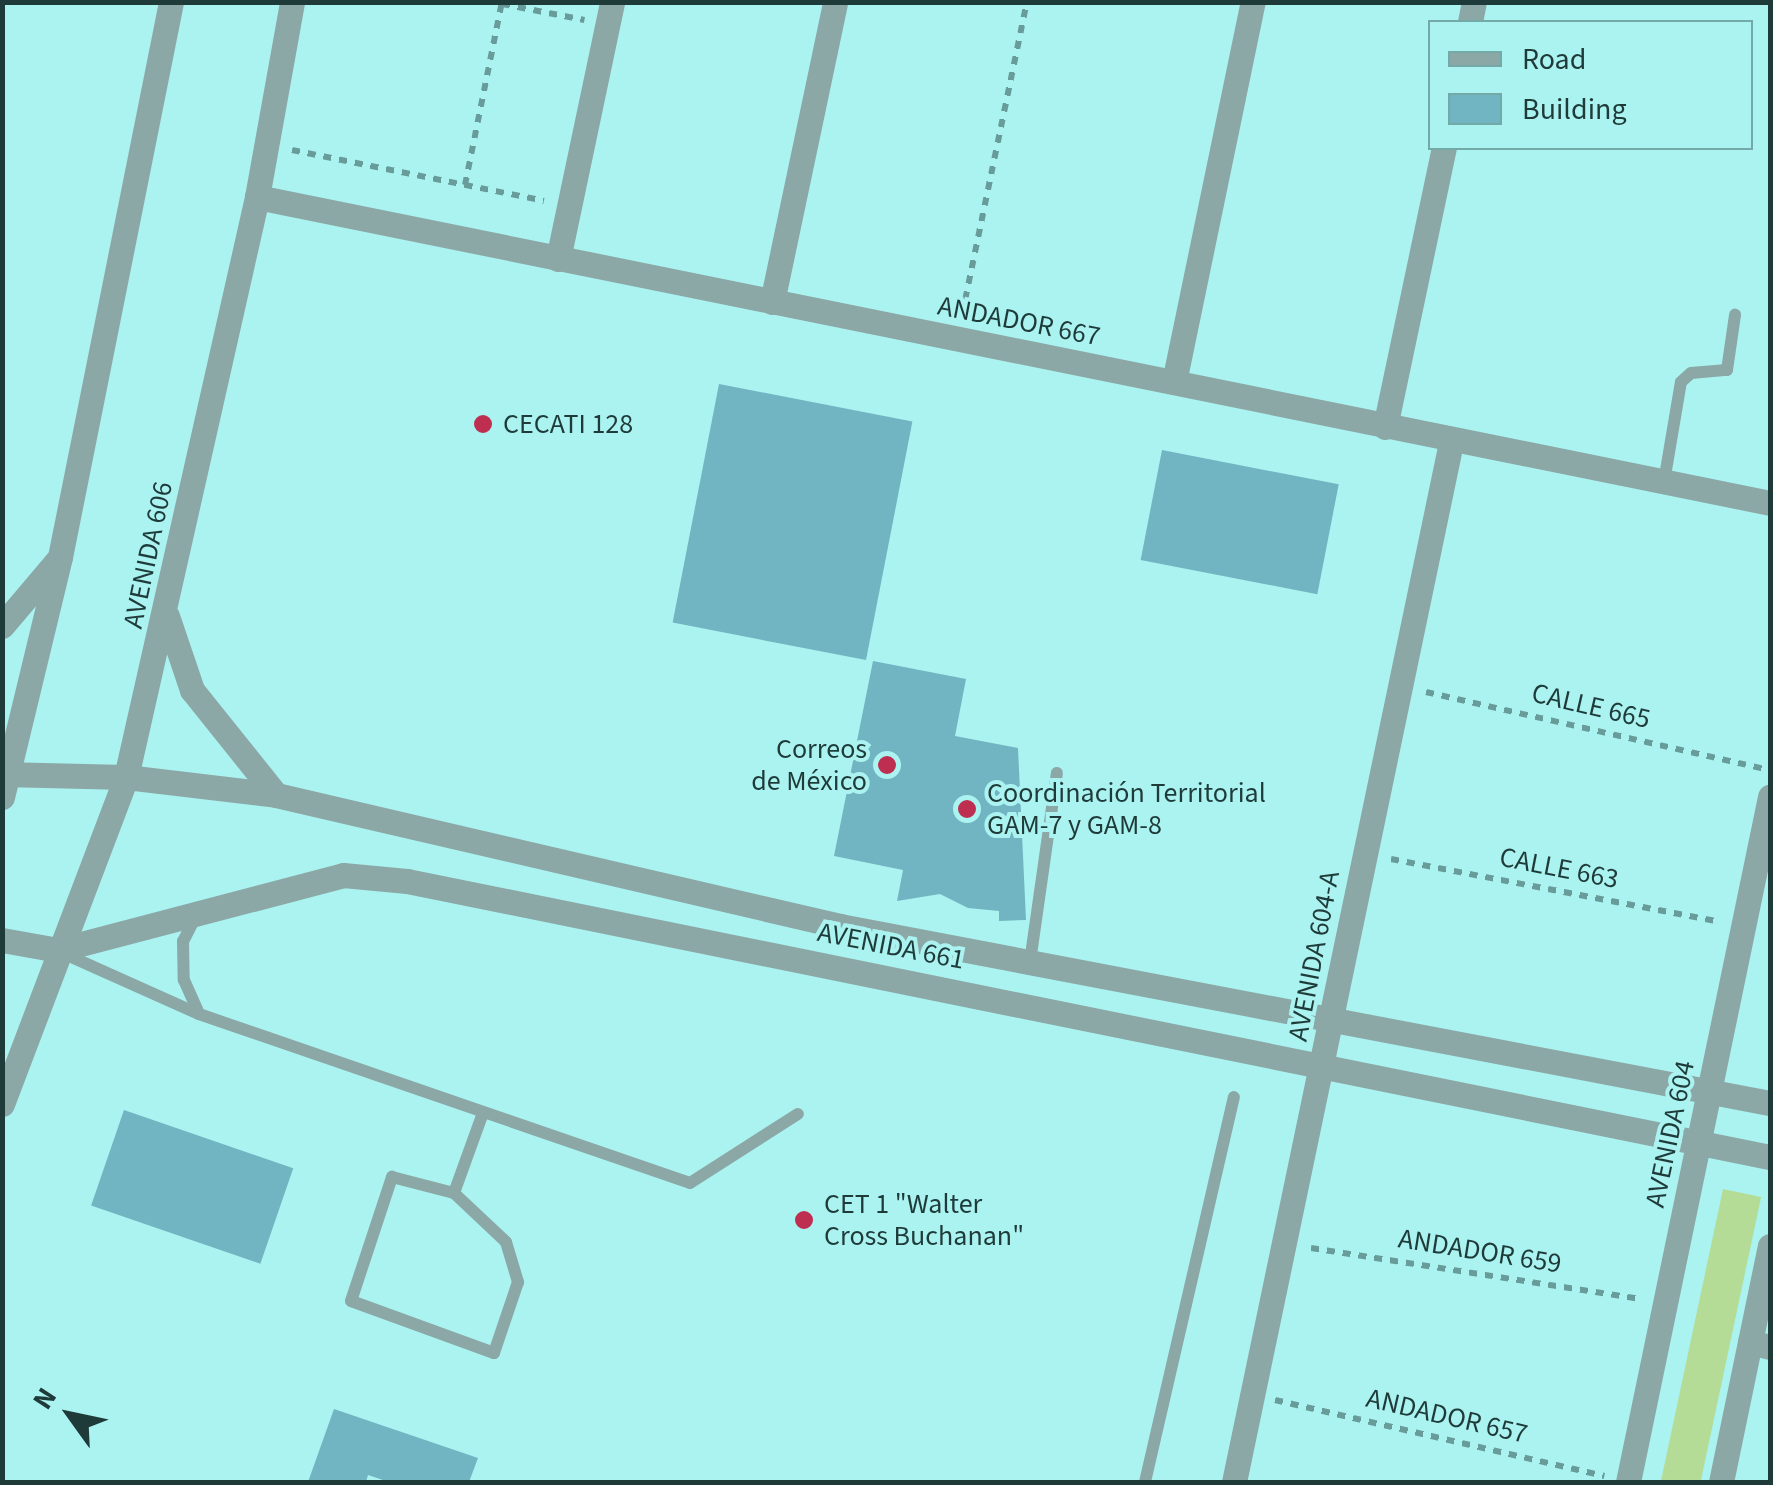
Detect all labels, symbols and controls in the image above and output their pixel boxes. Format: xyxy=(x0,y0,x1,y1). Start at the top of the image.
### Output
legend xyxy=(1428,20,1753,150)
text: Road xyxy=(1522,38,1586,81)
text: Building xyxy=(1522,88,1627,131)
street label: ANDADOR 667 xyxy=(935,289,1103,353)
place label: CECATI 128 xyxy=(503,407,633,441)
marker: CECATI 128 xyxy=(472,413,494,435)
street label: AVENIDA 606 xyxy=(116,479,180,631)
street label: CALLE 665 xyxy=(1529,676,1653,736)
place label: Correos de México xyxy=(751,732,867,798)
marker: Correos de México xyxy=(876,754,898,776)
place label: Coordinación Territorial GAM-7 y GAM-8 xyxy=(987,776,1266,842)
marker: Coordinación Territorial GAM-7 y GAM-8 xyxy=(956,798,978,820)
street label: CALLE 663 xyxy=(1497,840,1621,896)
street label: AVENIDA 604-A xyxy=(1281,868,1347,1044)
street label: AVENIDA 661 xyxy=(815,915,967,977)
street label: AVENIDA 604 xyxy=(1638,1058,1702,1210)
place label: CET 1 "Walter Cross Buchanan" xyxy=(824,1187,1024,1253)
marker: CET 1 "Walter Cross Buchanan" xyxy=(793,1209,815,1231)
street label: ANDADOR 659 xyxy=(1396,1222,1564,1280)
north arrow xyxy=(20,1365,120,1465)
text: N xyxy=(23,1380,67,1417)
street label: ANDADOR 657 xyxy=(1363,1381,1531,1451)

